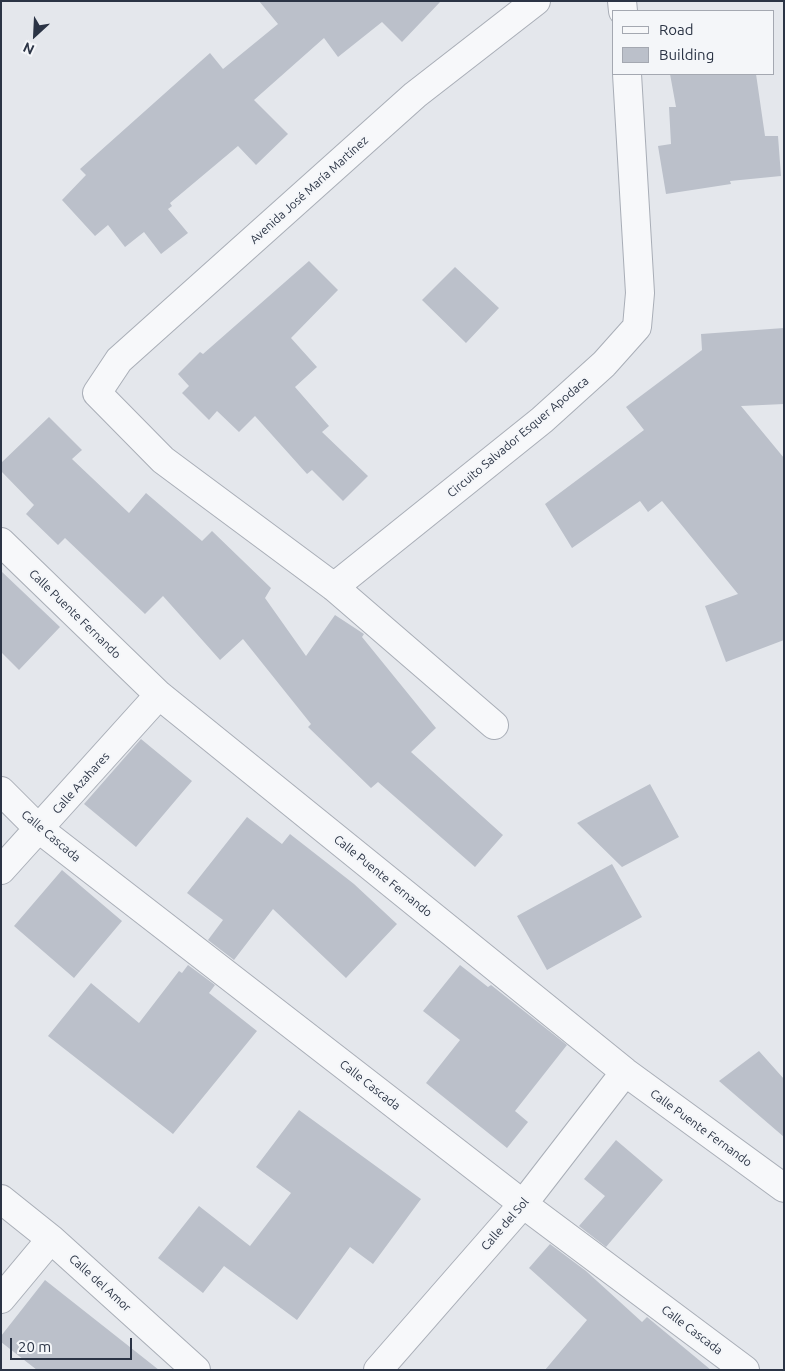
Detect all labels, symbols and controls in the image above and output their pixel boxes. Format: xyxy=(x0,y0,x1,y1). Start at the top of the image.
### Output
north arrow xyxy=(10,10,60,60)
legend xyxy=(612,10,775,75)
text: Road xyxy=(659,21,694,38)
text: N xyxy=(21,39,37,58)
text: Building xyxy=(659,46,714,63)
street label: Avenida José María Martínez xyxy=(247,133,371,247)
street label: Circuito Salvador Esquer Apodaca xyxy=(444,374,592,500)
street label: Calle Puente Fernando xyxy=(26,566,124,662)
street label: Calle Azahares xyxy=(49,749,113,817)
street label: Calle Cascada xyxy=(18,807,84,865)
street label: Calle Puente Fernando xyxy=(331,832,435,920)
street label: Calle Cascada xyxy=(337,1057,403,1113)
street label: Calle Puente Fernando xyxy=(647,1086,755,1170)
street label: Calle del Sol xyxy=(478,1195,532,1253)
street label: Calle del Amor xyxy=(66,1251,134,1315)
street label: Calle Cascada xyxy=(659,1302,725,1358)
scale bar xyxy=(12,1328,135,1360)
text: 20 m xyxy=(18,1338,51,1355)

